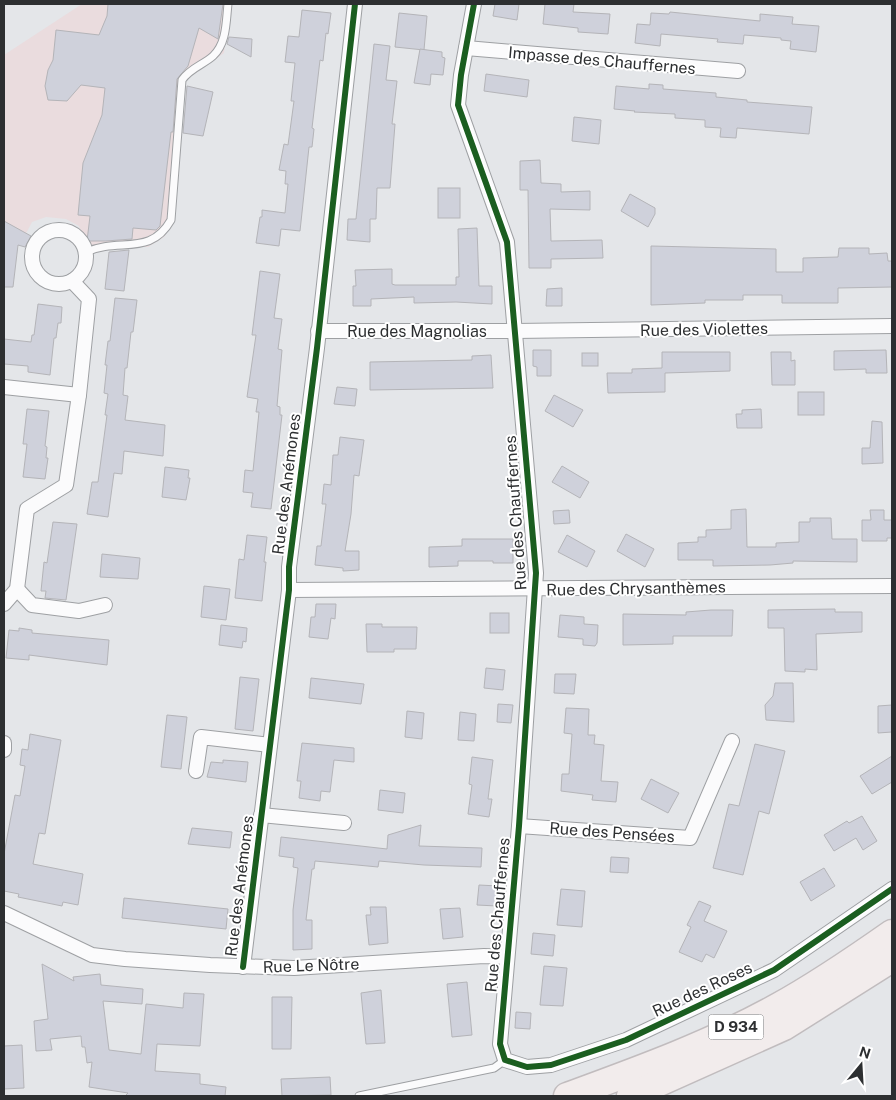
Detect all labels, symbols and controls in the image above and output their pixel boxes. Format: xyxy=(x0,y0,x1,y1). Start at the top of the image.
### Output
street label: Impasse des Chauffernes xyxy=(507,43,696,78)
street label: Rue des Violettes xyxy=(640,319,768,340)
street label: Rue des Magnolias xyxy=(347,322,487,341)
street label: Rue des Anémones xyxy=(268,412,305,556)
street label: Rue des Chauffernes xyxy=(501,435,530,591)
street label: Rue des Chrysanthèmes xyxy=(546,577,726,600)
street label: Rue des Anémones xyxy=(221,814,258,958)
street label: Rue des Pensées xyxy=(549,819,675,846)
street label: Rue des Chauffernes xyxy=(481,837,514,993)
street label: Rue Le Nôtre xyxy=(262,954,360,977)
street label: Rue des Roses xyxy=(649,958,755,1021)
road number: D 934 xyxy=(708,1014,764,1040)
north arrow xyxy=(836,1040,886,1090)
text: N xyxy=(857,1043,873,1062)

